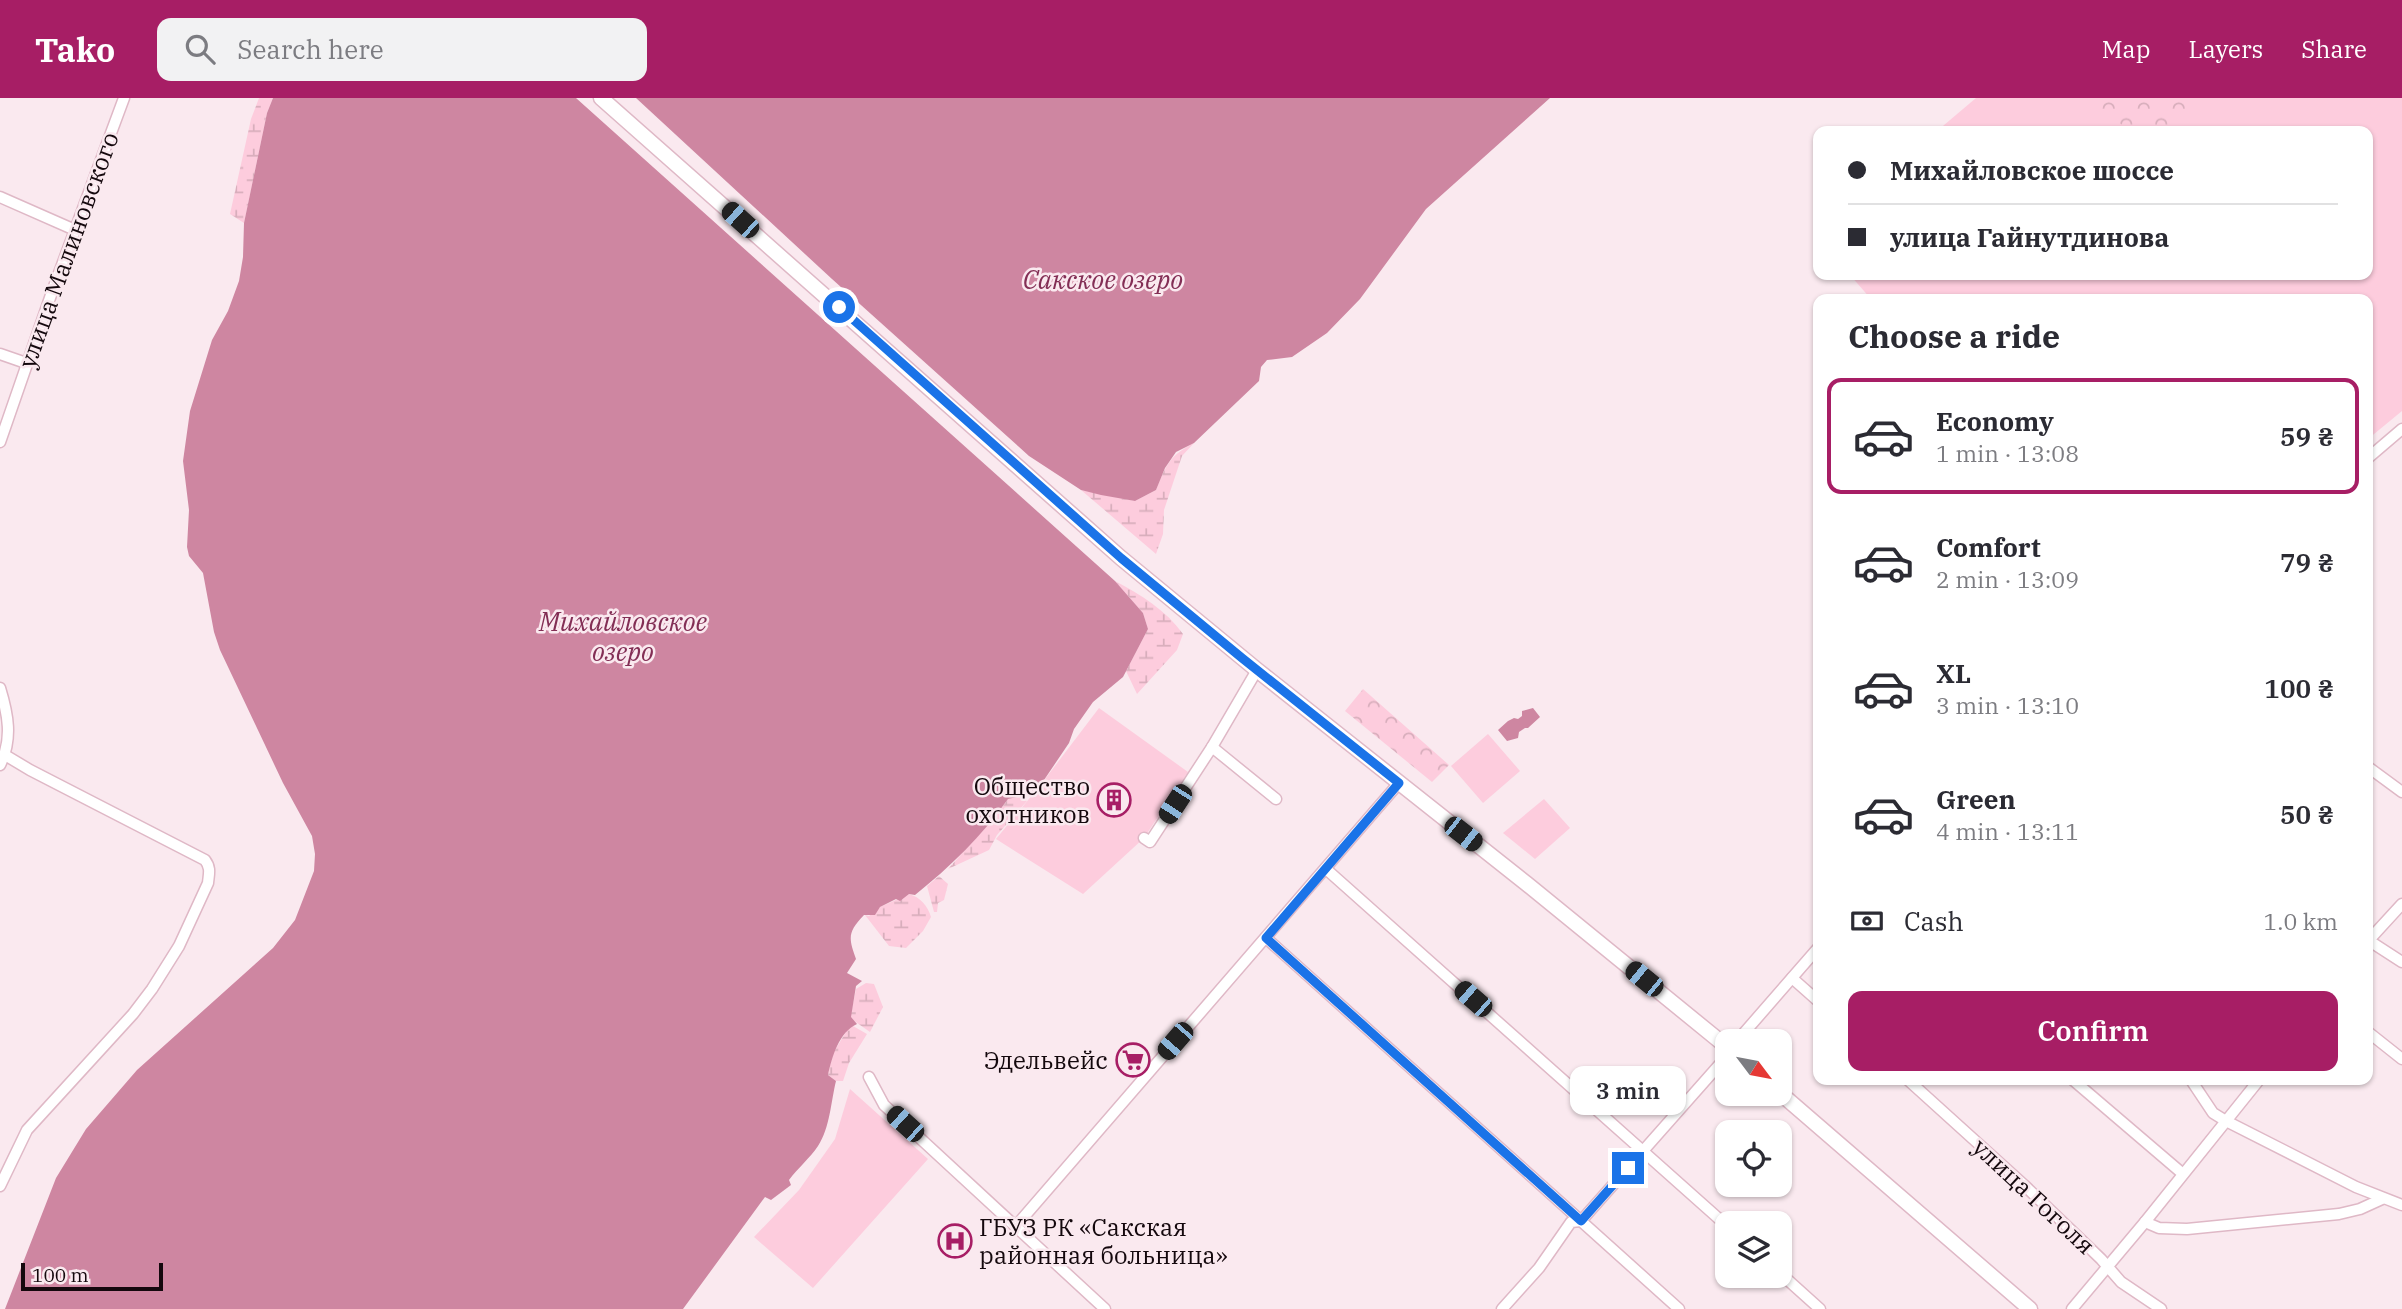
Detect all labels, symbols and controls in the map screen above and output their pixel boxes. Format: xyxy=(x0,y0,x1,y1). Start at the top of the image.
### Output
search box xyxy=(157,18,647,81)
text: Tako xyxy=(35,28,115,71)
icon: search xyxy=(181,30,219,68)
text: Search here xyxy=(237,32,384,66)
text: Map xyxy=(2102,33,2150,65)
text: Layers xyxy=(2188,33,2263,65)
text: Share xyxy=(2301,33,2367,65)
street label: улица Малиновского xyxy=(10,128,126,372)
text: Михайловское шоссе xyxy=(1890,153,2174,187)
car xyxy=(718,198,763,242)
text: улица Гайнутдинова xyxy=(1890,220,2169,254)
water label: Сакское озеро xyxy=(1023,262,1183,296)
route start xyxy=(823,291,855,323)
text: Choose a ride xyxy=(1848,315,2060,357)
text: Economy xyxy=(1936,404,2054,438)
icon: car xyxy=(1852,405,1915,468)
text: 59 ₴ xyxy=(2280,419,2334,453)
text: 1 min · 13:08 xyxy=(1936,438,2079,468)
text: Comfort xyxy=(1936,530,2041,564)
icon: car xyxy=(1852,531,1915,594)
text: 79 ₴ xyxy=(2280,545,2334,579)
text: 2 min · 13:09 xyxy=(1936,564,2079,594)
water label: Михайловское озеро xyxy=(538,604,708,668)
text: XL xyxy=(1936,656,1971,690)
icon: car xyxy=(1852,657,1915,720)
text: 100 ₴ xyxy=(2264,671,2334,705)
text: 3 min · 13:10 xyxy=(1936,690,2079,720)
place label: Общество охотников xyxy=(965,770,1090,830)
building icon: Общество охотников xyxy=(1095,781,1133,819)
car xyxy=(1155,781,1196,827)
text: Green xyxy=(1936,782,2016,816)
icon: car xyxy=(1852,783,1915,846)
text: 50 ₴ xyxy=(2280,797,2334,831)
car xyxy=(1440,813,1487,855)
text: 4 min · 13:11 xyxy=(1936,816,2079,846)
icon: cash xyxy=(1848,902,1886,940)
text: Cash xyxy=(1904,904,1964,938)
text: 1.0 km xyxy=(2264,906,2338,936)
car xyxy=(1622,958,1667,1000)
car xyxy=(1451,977,1496,1021)
button: Confirm xyxy=(1848,991,2338,1071)
car xyxy=(1154,1018,1197,1064)
north arrow xyxy=(1715,1029,1792,1106)
map controls xyxy=(1715,1029,1792,1288)
supermarket icon: Эдельвейс xyxy=(1114,1041,1152,1079)
place label: Эдельвейс xyxy=(984,1044,1108,1076)
callout: 3 min xyxy=(1570,1066,1686,1116)
text: 3 min xyxy=(1596,1075,1660,1105)
car xyxy=(883,1102,928,1146)
button: locate xyxy=(1715,1120,1792,1197)
street label: улица Гоголя xyxy=(1966,1131,2102,1261)
route end xyxy=(1612,1152,1644,1184)
place label: ГБУЗ РК «Сакская районная больница» xyxy=(979,1211,1228,1271)
button: layers xyxy=(1715,1211,1792,1288)
hospital icon: ГБУЗ РК «Сакская районная больница» xyxy=(936,1222,974,1260)
scale bar xyxy=(21,1260,163,1292)
text: 100 m xyxy=(32,1263,89,1287)

